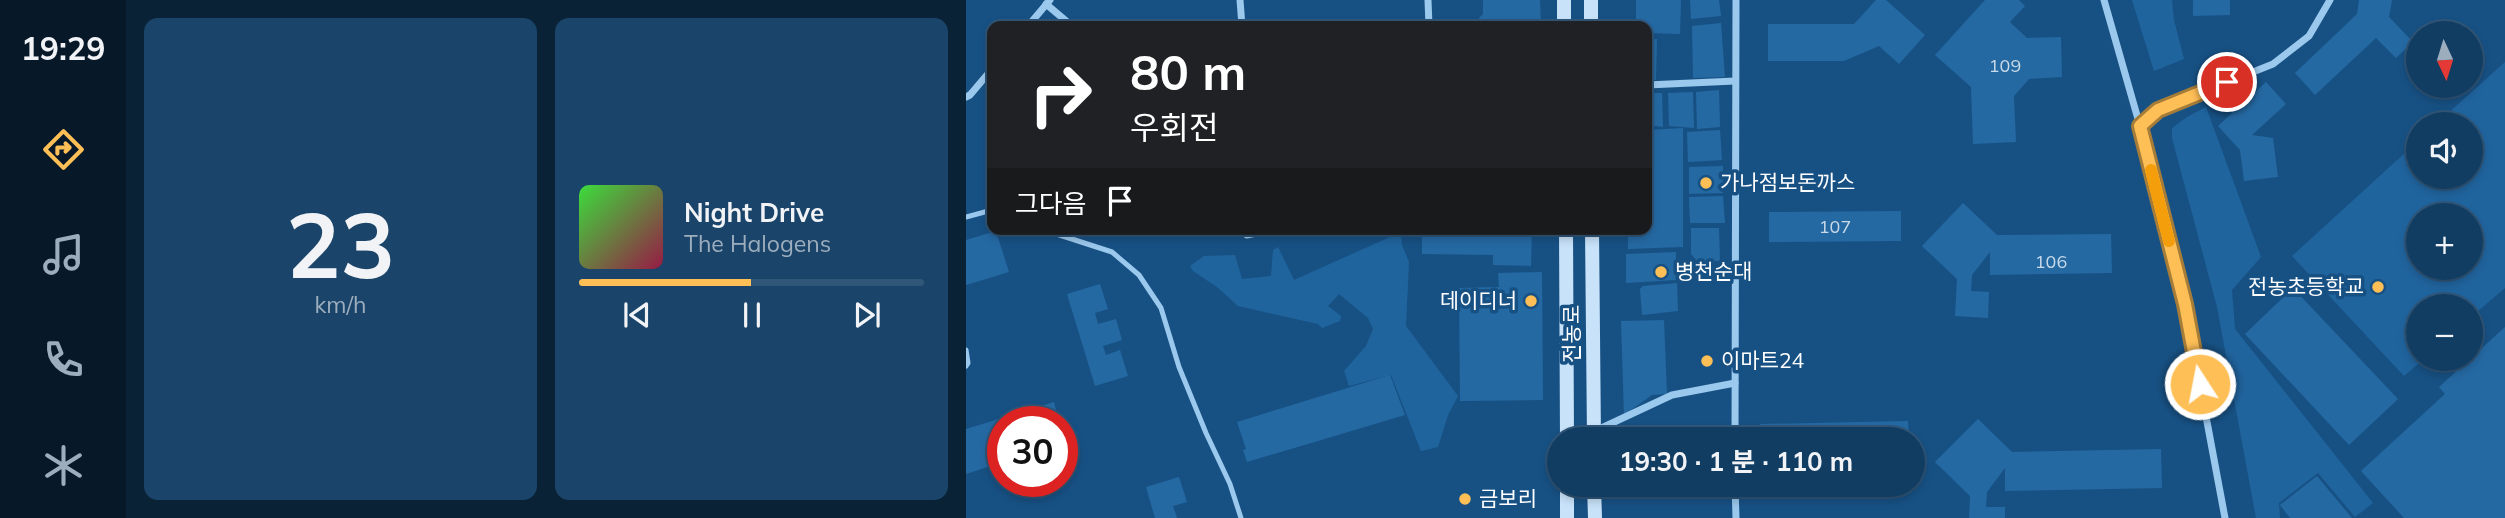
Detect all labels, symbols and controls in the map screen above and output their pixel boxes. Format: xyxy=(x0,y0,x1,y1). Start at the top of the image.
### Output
north arrow xyxy=(2406,21,2483,98)
map controls xyxy=(2406,21,2483,371)
text: 19:29 xyxy=(21,28,105,68)
text: 80 m xyxy=(1130,41,1246,102)
icon: right xyxy=(1015,49,1106,140)
pin xyxy=(2197,52,2257,112)
house number: 109 xyxy=(1989,54,2021,77)
icon: arrive xyxy=(2208,63,2246,101)
text: 우회전 xyxy=(1130,107,1218,147)
button: sound xyxy=(2406,112,2483,189)
icon: directions xyxy=(39,125,88,174)
place label: 가나점보돈까스 xyxy=(1720,169,1855,195)
marker: 가나점보돈까스 xyxy=(1698,175,1714,191)
icon: arrive xyxy=(1101,182,1139,220)
text: 23 xyxy=(286,187,395,301)
text: 그다음 xyxy=(1015,187,1087,220)
text: Night Drive xyxy=(684,196,824,229)
button: + xyxy=(2406,203,2483,280)
house number: 107 xyxy=(1819,215,1851,238)
text: The Halogens xyxy=(684,229,831,258)
icon: music xyxy=(39,230,88,279)
house number: 106 xyxy=(2035,250,2067,273)
place label: 병천순대 xyxy=(1675,258,1752,284)
marker: 병천순대 xyxy=(1653,264,1669,280)
place label: 전농초등학교 xyxy=(2248,273,2364,299)
marker: 전농초등학교 xyxy=(2370,279,2386,295)
place label: 데이디너 xyxy=(1440,287,1517,313)
text: km/h xyxy=(314,290,367,319)
marker: 데이디너 xyxy=(1523,293,1539,309)
button: − xyxy=(2406,294,2483,371)
icon: previous xyxy=(618,296,656,334)
icon: pause xyxy=(733,296,771,334)
icon: next xyxy=(848,296,886,334)
street label: 전농로 xyxy=(1558,305,1584,363)
icon: phone xyxy=(39,335,88,384)
place label: 이마트24 xyxy=(1721,347,1805,373)
position arrow xyxy=(2163,347,2237,421)
marker: 이마트24 xyxy=(1699,353,1715,369)
speed limit sign: 30 xyxy=(987,406,1078,497)
icon: climate xyxy=(39,441,88,490)
text: 19:30 · 1 분 · 110 m xyxy=(1619,445,1853,478)
place label: 금보리 xyxy=(1479,485,1537,511)
marker: 금보리 xyxy=(1457,491,1473,507)

